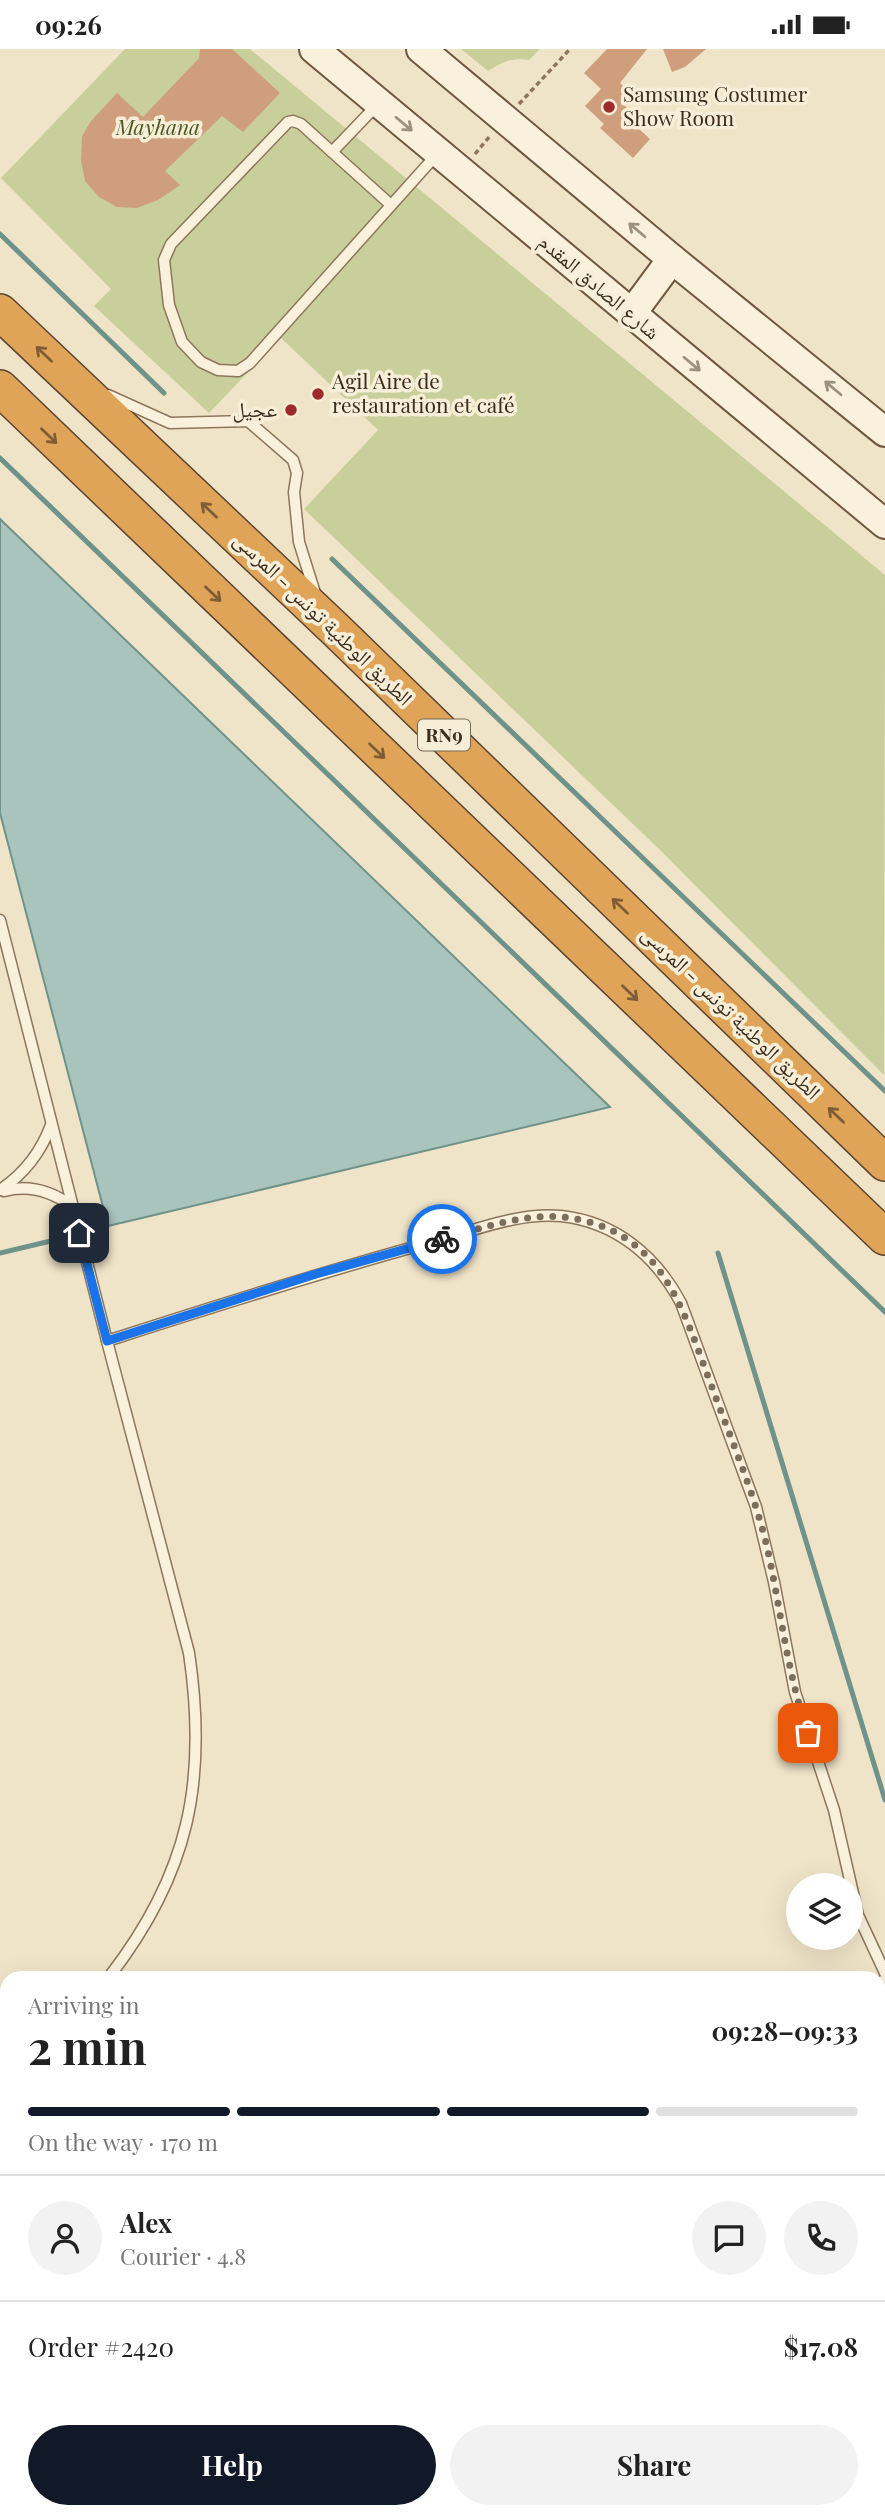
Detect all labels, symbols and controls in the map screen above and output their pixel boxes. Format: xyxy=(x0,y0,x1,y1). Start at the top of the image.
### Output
text: 09:26 xyxy=(35,7,102,42)
place label: Samsung Costumer Show Room xyxy=(623,79,808,131)
marker: Samsung Costumer Show Room xyxy=(601,99,617,115)
park label: Mayhana xyxy=(115,112,200,140)
one-way arrow xyxy=(395,116,413,132)
one-way arrow xyxy=(628,222,646,237)
street label: شارع الصادق المقدم xyxy=(532,226,667,346)
one-way arrow xyxy=(36,345,53,362)
one-way arrow xyxy=(682,356,700,372)
place label: Agil Aire de restauration et café xyxy=(331,366,515,418)
one-way arrow xyxy=(824,380,842,396)
marker: Agil Aire de restauration et café xyxy=(310,386,326,402)
place label: عجيل xyxy=(232,394,277,423)
marker: عجيل xyxy=(283,402,299,418)
one-way arrow xyxy=(40,427,57,444)
one-way arrow xyxy=(201,502,218,519)
street label: الطريق الوطنية تونس - المرسى xyxy=(228,525,420,711)
one-way arrow xyxy=(204,585,221,602)
road number: RN9 xyxy=(418,719,470,751)
one-way arrow xyxy=(368,743,385,760)
one-way arrow xyxy=(612,897,629,914)
street label: الطريق الوطنية تونس - المرسى xyxy=(636,919,828,1105)
one-way arrow xyxy=(621,985,638,1002)
one-way arrow xyxy=(828,1107,845,1124)
pin xyxy=(49,1203,109,1263)
courier xyxy=(407,1204,477,1274)
icon: home xyxy=(60,1214,98,1252)
icon: bike xyxy=(423,1220,461,1258)
pin xyxy=(778,1703,838,1763)
icon: bag xyxy=(789,1714,827,1752)
map controls xyxy=(786,1873,863,1950)
button: layers xyxy=(786,1873,863,1950)
text: Arriving in xyxy=(28,1989,140,2020)
text: 09:28–09:33 xyxy=(711,2013,858,2048)
text: 2 min xyxy=(28,2015,147,2077)
text: On the way · 170 m xyxy=(28,2126,218,2157)
button: person xyxy=(28,2201,102,2275)
button: chat xyxy=(692,2201,766,2275)
button: phone xyxy=(784,2201,858,2275)
text: Alex xyxy=(120,2205,172,2240)
text: Courier · 4.8 xyxy=(120,2240,246,2271)
text: Order #2420 xyxy=(28,2329,174,2364)
text: $17.08 xyxy=(784,2329,858,2364)
button: Help xyxy=(28,2425,436,2505)
button: Share xyxy=(450,2425,858,2505)

